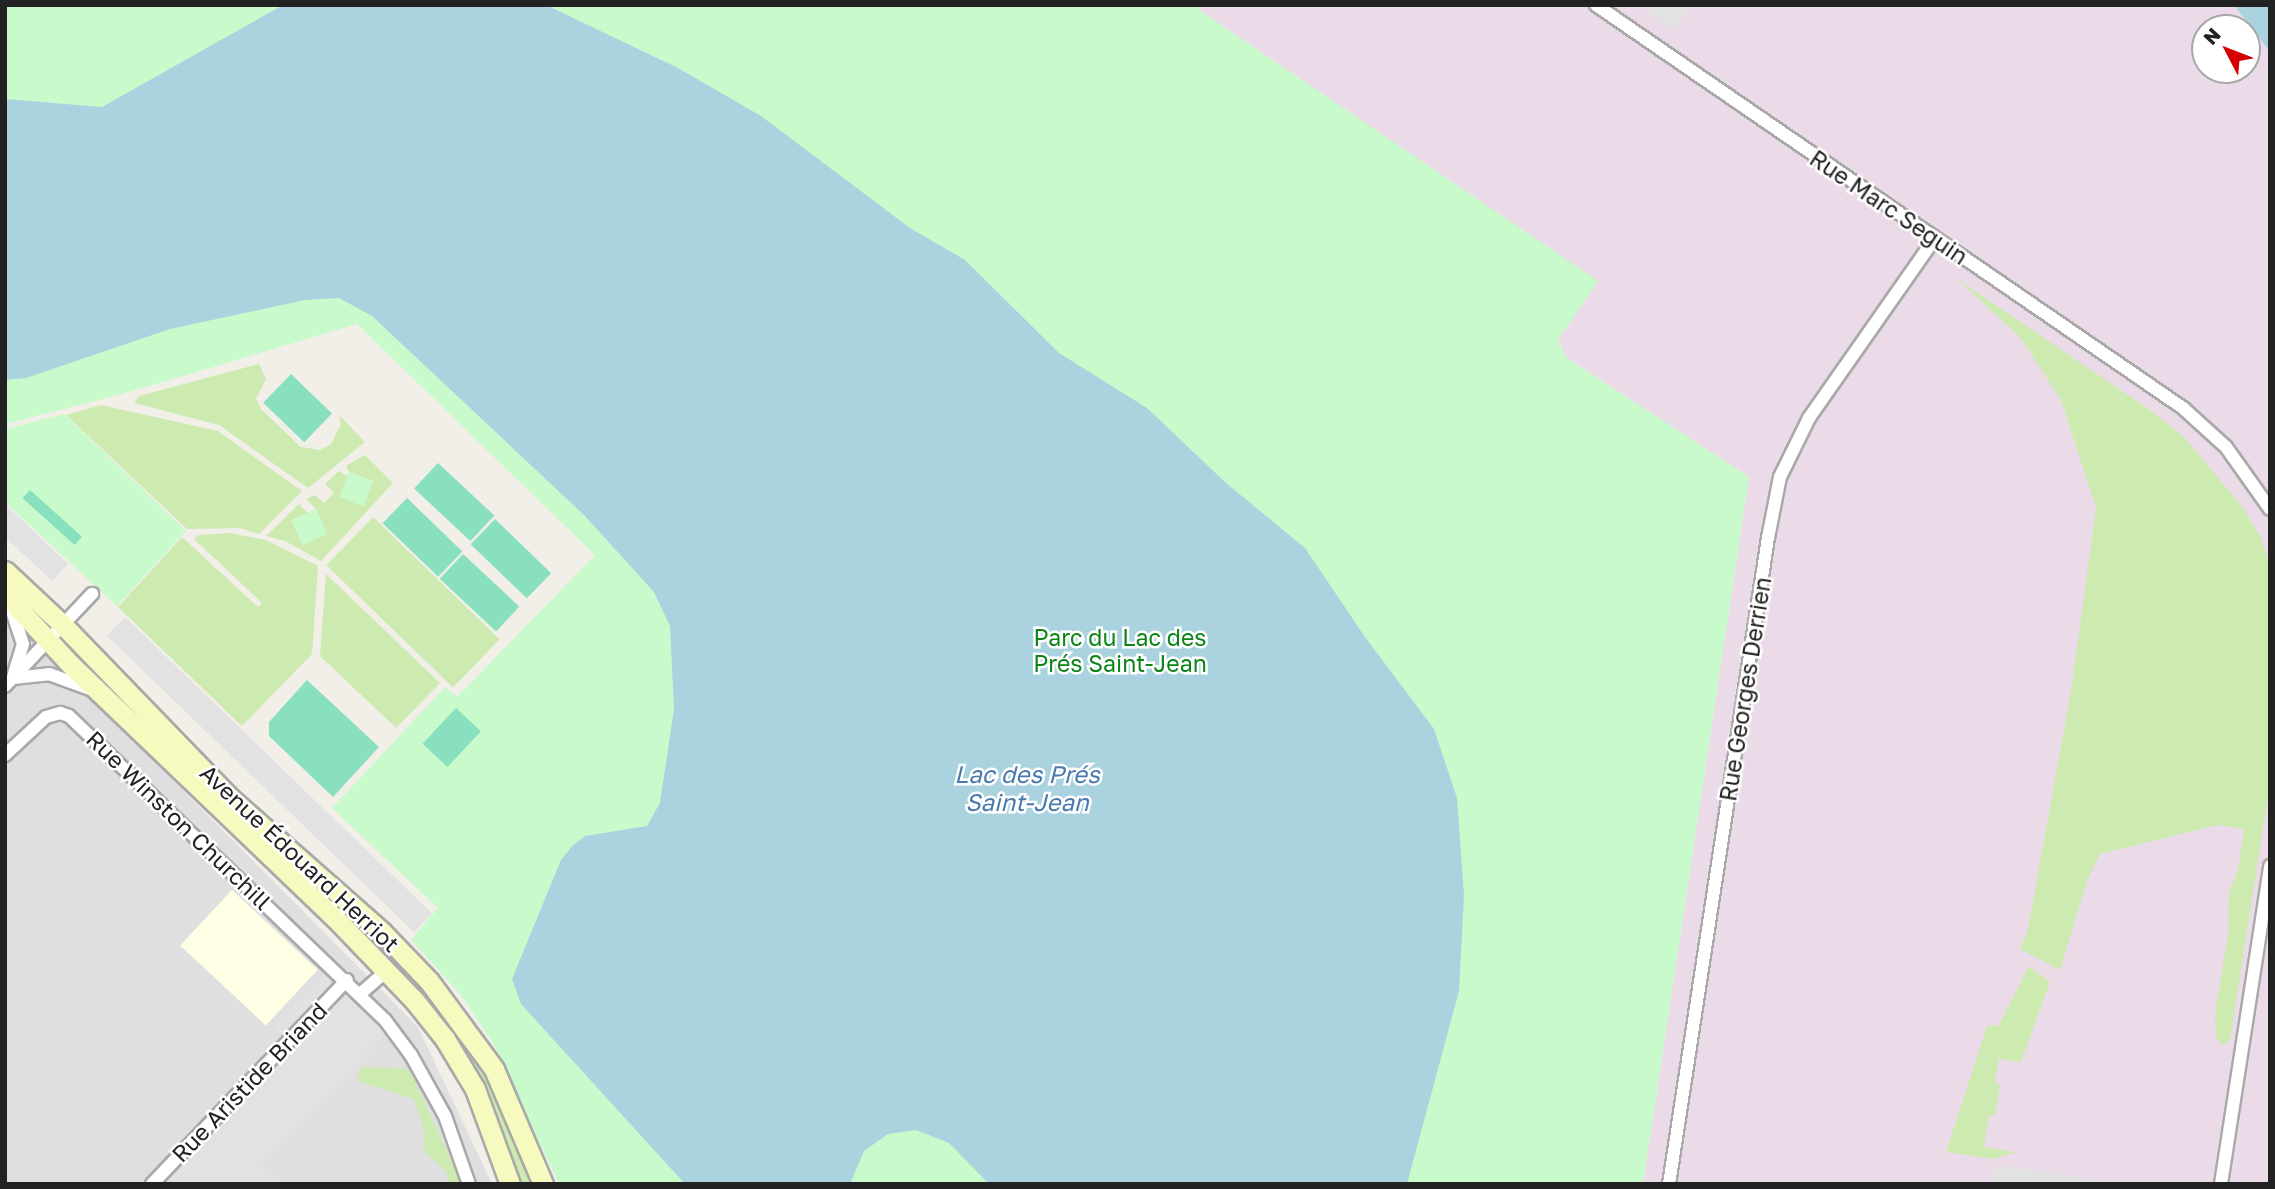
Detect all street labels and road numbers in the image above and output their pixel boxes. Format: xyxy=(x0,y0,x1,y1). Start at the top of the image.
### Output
street label: Rue Marc Seguin xyxy=(1805,144,1973,270)
street label: Rue Georges Derrien xyxy=(1714,575,1776,803)
street label: Rue Winston Churchill xyxy=(81,725,277,915)
street label: Avenue Édouard Herriot xyxy=(195,759,405,957)
street label: Rue Aristide Briand xyxy=(166,996,332,1168)

